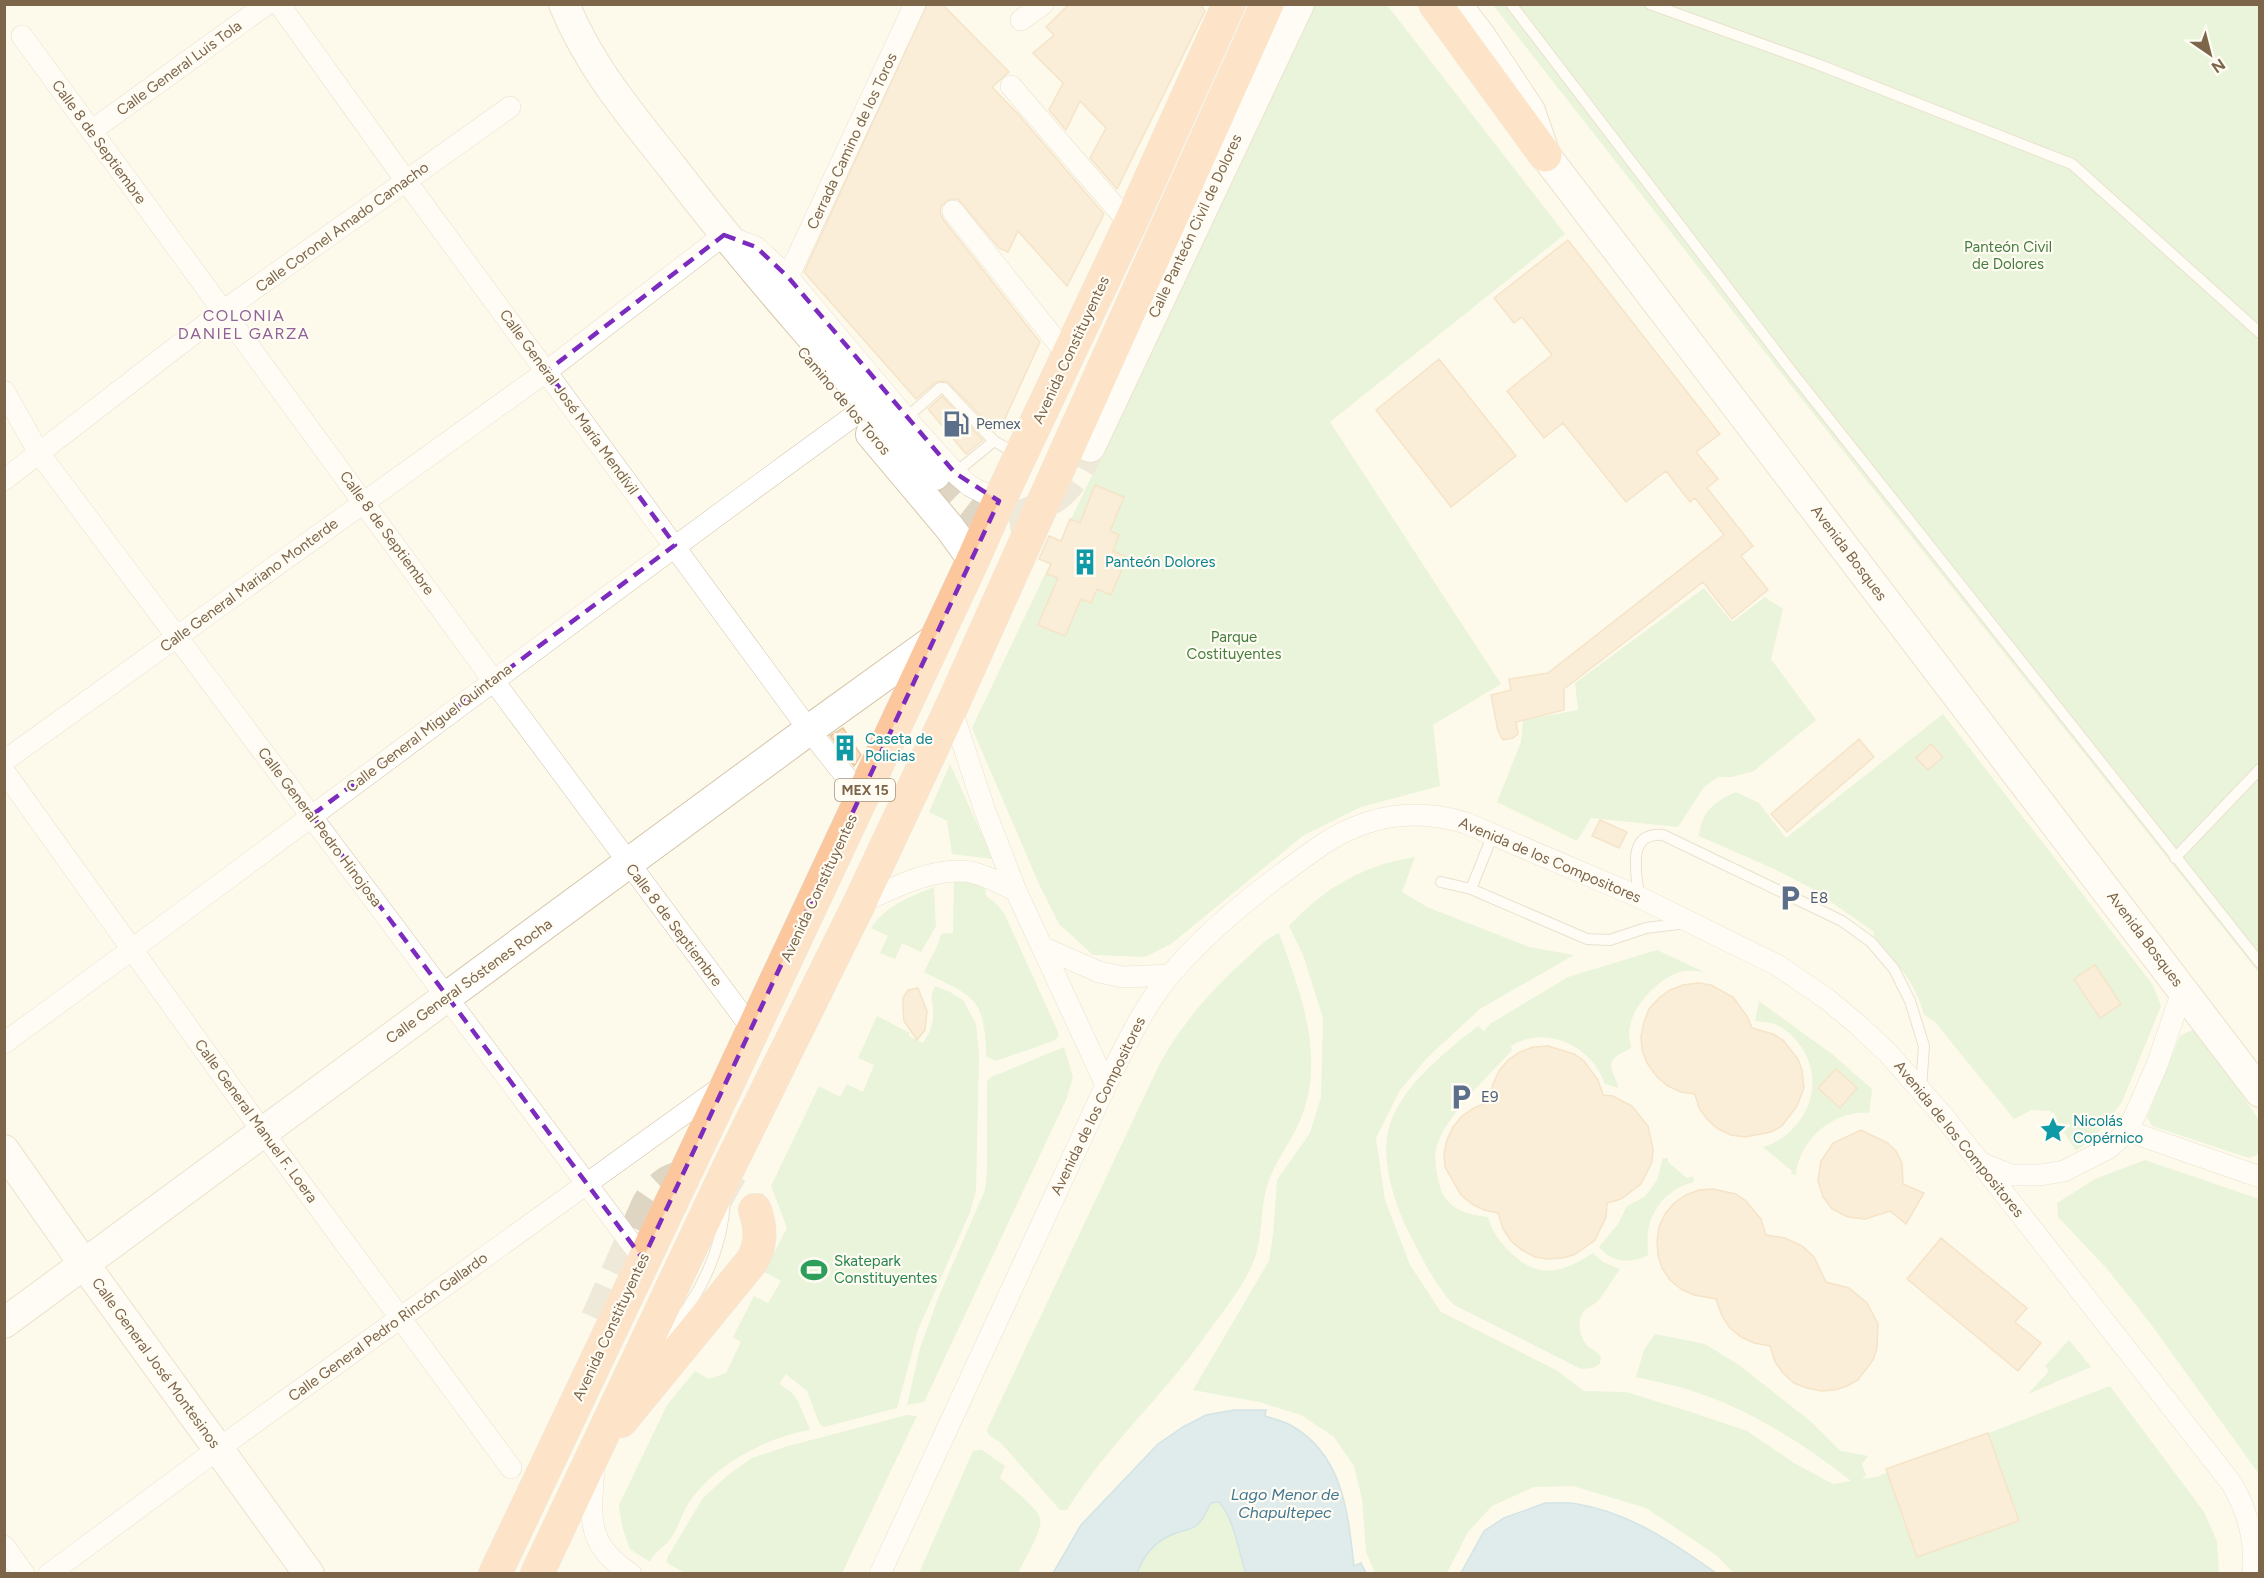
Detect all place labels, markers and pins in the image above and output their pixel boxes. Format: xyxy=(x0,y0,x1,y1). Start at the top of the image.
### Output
fuel station icon: Pemex xyxy=(941,409,971,439)
place label: Pemex xyxy=(976,415,1021,433)
building icon: Panteón Dolores xyxy=(1070,547,1100,577)
place label: Panteón Dolores xyxy=(1105,553,1215,571)
place label: Caseta de Policias xyxy=(865,730,933,765)
building icon: Caseta de Policias xyxy=(830,733,860,763)
parking icon: E8 xyxy=(1775,883,1805,913)
place label: E8 xyxy=(1810,889,1828,907)
parking icon: E9 xyxy=(1446,1082,1476,1112)
place label: E9 xyxy=(1481,1088,1498,1106)
place label: Nicolás Copérnico xyxy=(2073,1112,2144,1147)
place icon: Nicolás Copérnico xyxy=(2038,1115,2068,1145)
place label: Skatepark Constituyentes xyxy=(834,1252,937,1287)
sports icon: Skatepark Constituyentes xyxy=(799,1255,829,1285)

